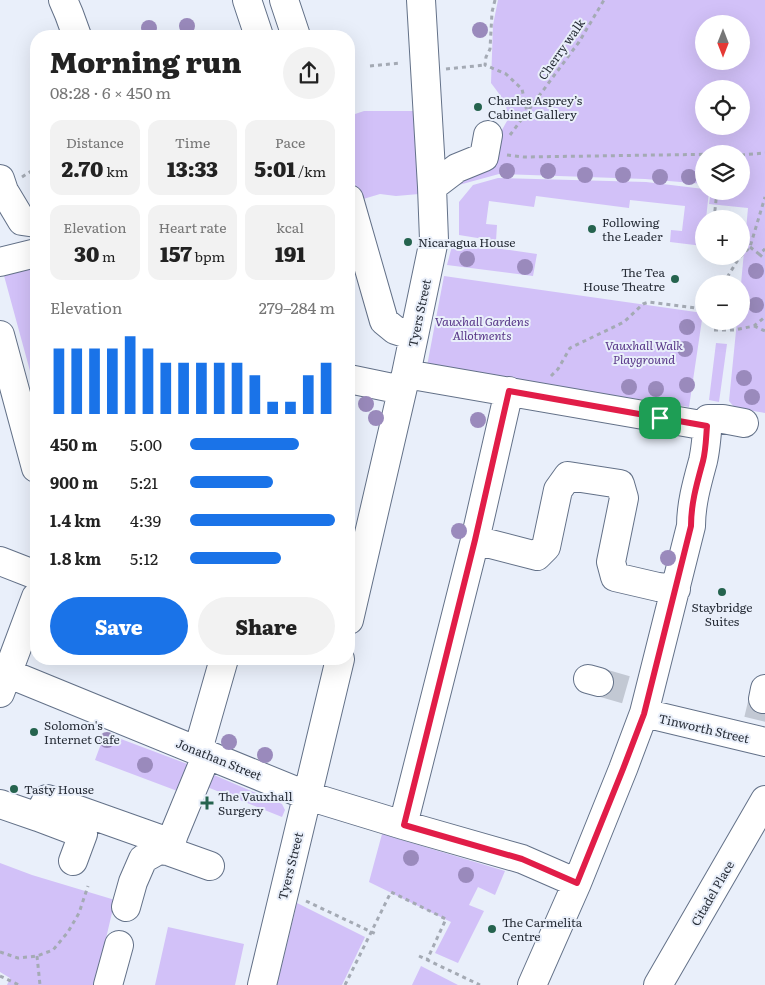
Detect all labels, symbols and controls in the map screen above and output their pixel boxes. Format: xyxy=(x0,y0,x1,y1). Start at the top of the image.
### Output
street label: Cherry walk xyxy=(533,14,589,83)
north arrow xyxy=(695,15,750,70)
map controls xyxy=(695,15,750,330)
text: Morning run xyxy=(50,40,241,82)
button: share xyxy=(283,47,335,99)
text: 08:28 · 6 × 450 m xyxy=(50,80,171,104)
button: locate xyxy=(695,80,750,135)
place label: Charles Asprey’s Cabinet Gallery xyxy=(488,91,583,123)
marker: Charles Asprey’s Cabinet Gallery xyxy=(472,101,484,113)
text: Distance xyxy=(66,132,124,152)
text: Time xyxy=(175,132,210,152)
text: Pace xyxy=(275,132,305,152)
button: layers xyxy=(695,145,750,200)
text: 2.70 xyxy=(61,152,103,183)
text: 13:33 xyxy=(167,152,218,183)
text: 5:01 xyxy=(254,152,295,183)
text: km xyxy=(103,161,128,181)
text: /km xyxy=(295,161,326,181)
button: + xyxy=(695,210,750,265)
place label: Following the Leader xyxy=(602,213,663,245)
text: Elevation xyxy=(63,217,126,237)
text: Heart rate xyxy=(159,217,226,237)
text: kcal xyxy=(276,217,304,237)
marker: Following the Leader xyxy=(586,223,598,235)
place label: Nicaragua House xyxy=(418,233,516,251)
marker: Nicaragua House xyxy=(402,236,414,248)
text: 30 xyxy=(74,237,99,268)
text: 157 xyxy=(160,237,192,268)
text: 191 xyxy=(275,237,305,268)
text: m xyxy=(99,246,116,266)
text: bpm xyxy=(192,246,225,266)
place label: The Tea House Theatre xyxy=(583,263,666,295)
marker: The Tea House Theatre xyxy=(669,273,681,285)
button: − xyxy=(695,275,750,330)
street label: Tyers Street xyxy=(403,277,435,349)
text: Elevation xyxy=(50,295,122,319)
text: 279–284 m xyxy=(259,295,335,319)
park label: Vauxhall Gardens Allotments xyxy=(435,312,529,344)
park label: Vauxhall Walk Playground xyxy=(605,336,683,368)
pin xyxy=(639,397,681,439)
icon: arrive xyxy=(646,404,674,432)
text: 450 m xyxy=(50,432,97,456)
text: 5:00 xyxy=(130,432,162,456)
text: 900 m xyxy=(50,470,98,494)
text: 5:21 xyxy=(130,470,158,494)
text: 1.4 km xyxy=(50,508,101,532)
text: 4:39 xyxy=(130,508,161,532)
text: 1.8 km xyxy=(50,546,101,570)
text: 5:12 xyxy=(130,546,158,570)
marker: Staybridge Suites xyxy=(716,586,728,598)
button: Save xyxy=(50,597,188,655)
button: Share xyxy=(198,597,335,655)
place label: Staybridge Suites xyxy=(691,598,753,630)
street label: Tinworth Street xyxy=(657,709,751,747)
place label: Solomon's Internet Cafe xyxy=(44,716,120,748)
marker: Solomon's Internet Cafe xyxy=(28,726,40,738)
street label: Jonathan Street xyxy=(173,734,265,784)
place label: Tasty House xyxy=(24,780,94,798)
marker: Tasty House xyxy=(8,783,20,795)
place label: The Vauxhall Surgery xyxy=(218,787,292,819)
marker: The Vauxhall Surgery xyxy=(200,796,214,810)
street label: Tyers Street xyxy=(273,830,307,902)
street label: Citadel Place xyxy=(686,857,738,929)
place label: The Carmelita Centre xyxy=(502,913,583,945)
marker: The Carmelita Centre xyxy=(486,923,498,935)

